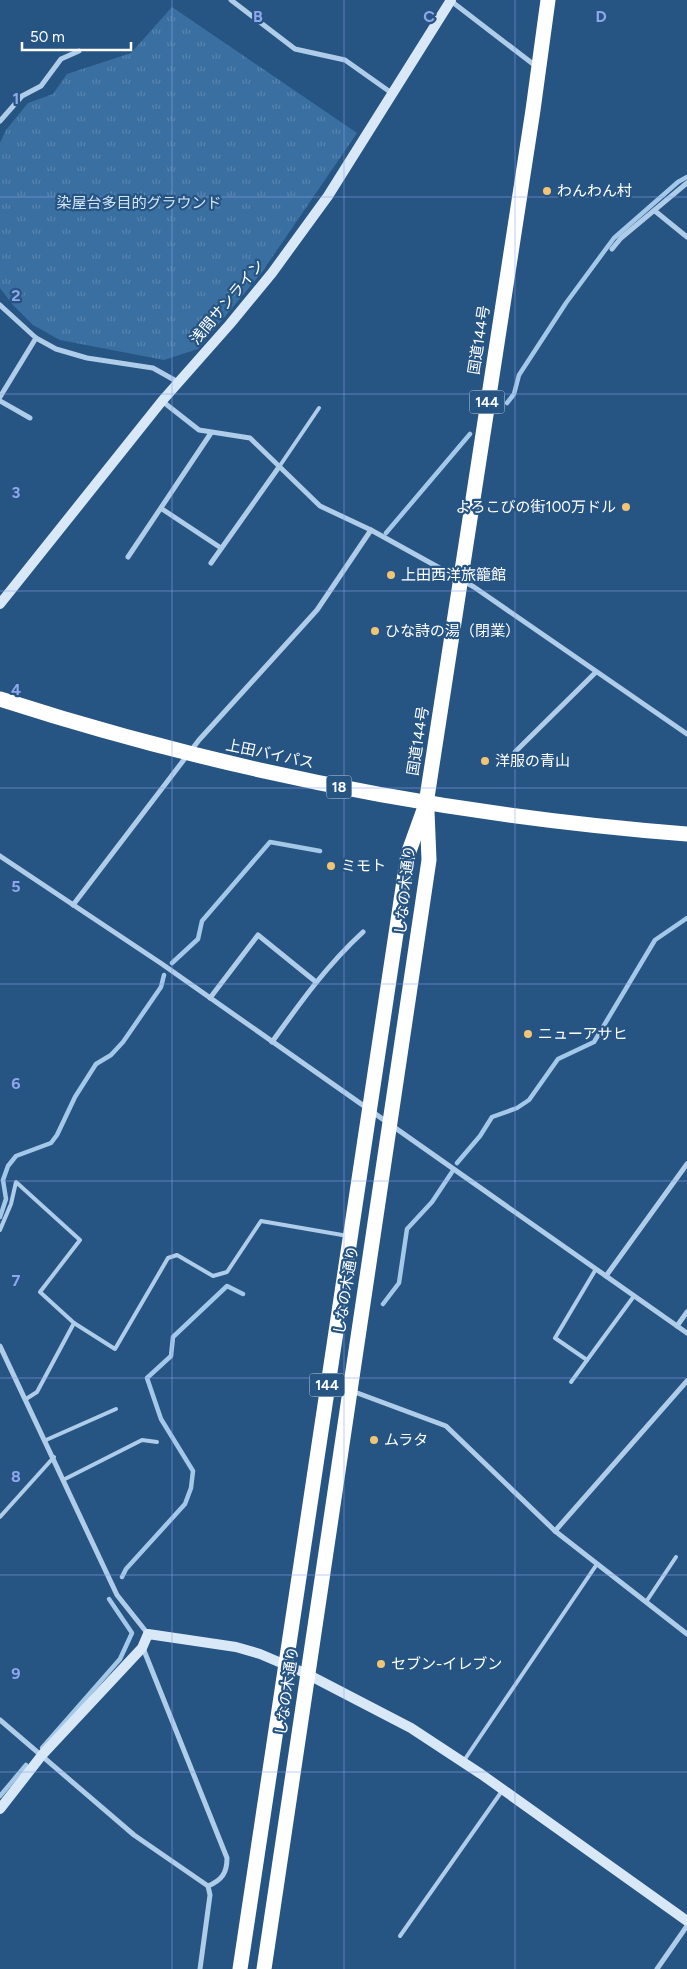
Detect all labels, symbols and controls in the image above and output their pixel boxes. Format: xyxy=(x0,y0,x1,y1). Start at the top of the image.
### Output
text: B xyxy=(253,7,263,26)
text: C xyxy=(423,7,435,26)
text: D xyxy=(595,7,607,26)
scale bar xyxy=(22,20,131,52)
text: 50 m xyxy=(30,28,65,46)
text: 1 xyxy=(13,89,19,108)
place label: わんわん村 xyxy=(557,182,632,200)
marker: わんわん村 xyxy=(541,185,553,197)
park label: 染屋台多目的グラウンド xyxy=(56,194,222,212)
street label: 浅間サンライン xyxy=(186,256,268,348)
text: 2 xyxy=(11,286,21,305)
street label: 国道144号 xyxy=(465,304,493,376)
road number: 144 xyxy=(470,391,504,414)
text: 3 xyxy=(12,483,21,502)
place label: よろこびの街100万ドル xyxy=(456,498,616,516)
marker: よろこびの街100万ドル xyxy=(620,501,632,513)
place label: 上田西洋旅籠館 xyxy=(401,566,506,584)
marker: 上田西洋旅籠館 xyxy=(385,569,397,581)
place label: ひな詩の湯（閉業） xyxy=(385,622,520,640)
marker: ひな詩の湯（閉業） xyxy=(369,625,381,637)
text: 4 xyxy=(11,680,21,699)
street label: 国道144号 xyxy=(404,705,432,777)
street label: 上田バイパス xyxy=(224,736,316,772)
place label: 洋服の青山 xyxy=(495,752,570,770)
marker: 洋服の青山 xyxy=(479,755,491,767)
road number: 18 xyxy=(326,776,352,799)
street label: しなの木通り xyxy=(391,844,419,936)
place label: ミモト xyxy=(341,857,386,875)
marker: ミモト xyxy=(325,860,337,872)
text: 5 xyxy=(11,877,21,896)
place label: ニューアサヒ xyxy=(538,1025,627,1043)
marker: ニューアサヒ xyxy=(522,1028,534,1040)
text: 6 xyxy=(11,1074,21,1093)
street label: しなの木通り xyxy=(330,1244,362,1336)
text: 7 xyxy=(12,1271,21,1290)
road number: 144 xyxy=(310,1374,344,1396)
place label: ムラタ xyxy=(384,1431,428,1449)
marker: ムラタ xyxy=(368,1434,380,1446)
text: 8 xyxy=(11,1467,21,1486)
street label: しなの木通り xyxy=(272,1645,302,1737)
place label: セブン-イレブン xyxy=(391,1655,502,1673)
marker: セブン-イレブン xyxy=(375,1658,387,1670)
text: 9 xyxy=(11,1664,21,1683)

